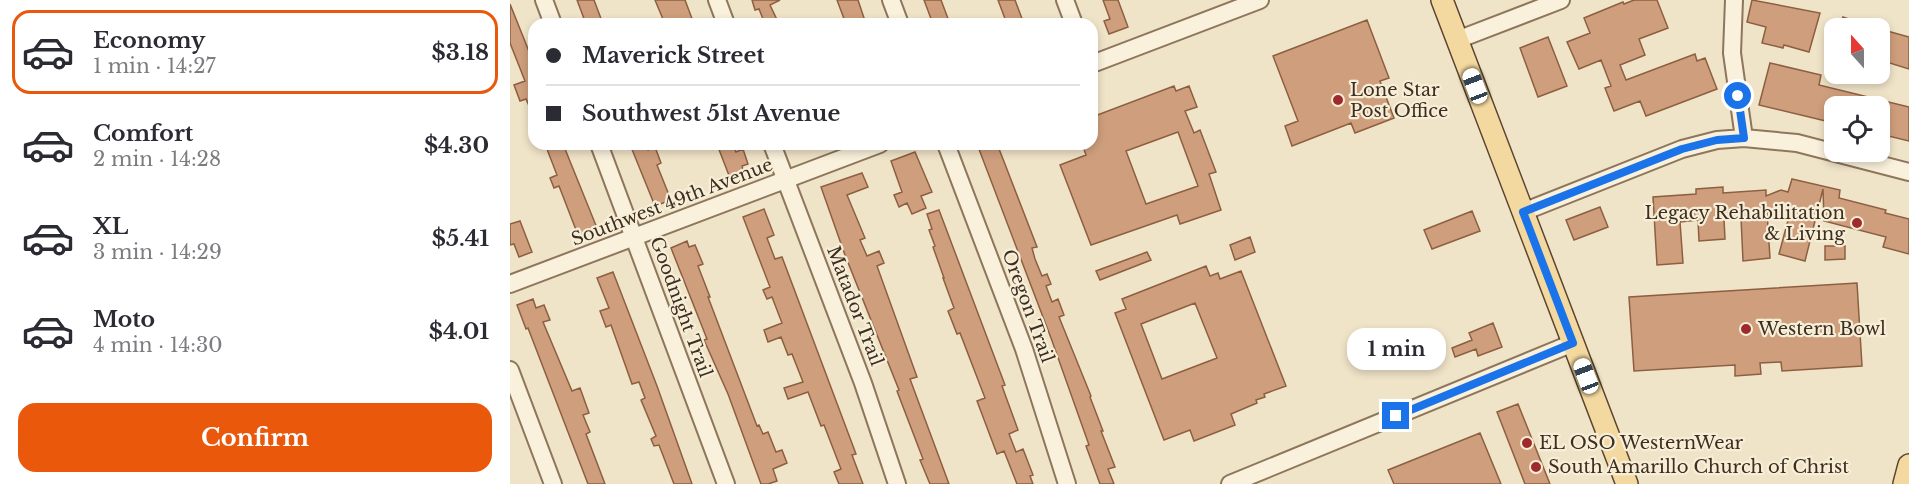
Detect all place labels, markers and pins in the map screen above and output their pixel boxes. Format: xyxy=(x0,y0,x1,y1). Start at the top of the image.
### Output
place label: Lone Star Post Office xyxy=(1350,79,1448,122)
marker: Lone Star Post Office xyxy=(1331,93,1345,107)
place label: Legacy Rehabilitation & Living xyxy=(1645,202,1845,245)
marker: Legacy Rehabilitation & Living xyxy=(1850,216,1864,230)
place label: Western Bowl xyxy=(1757,318,1886,340)
marker: Western Bowl xyxy=(1739,322,1753,336)
place label: EL OSO WesternWear xyxy=(1539,432,1744,454)
marker: EL OSO WesternWear xyxy=(1520,436,1534,450)
place label: South Amarillo Church of Christ xyxy=(1548,456,1849,478)
marker: South Amarillo Church of Christ xyxy=(1529,460,1543,474)

